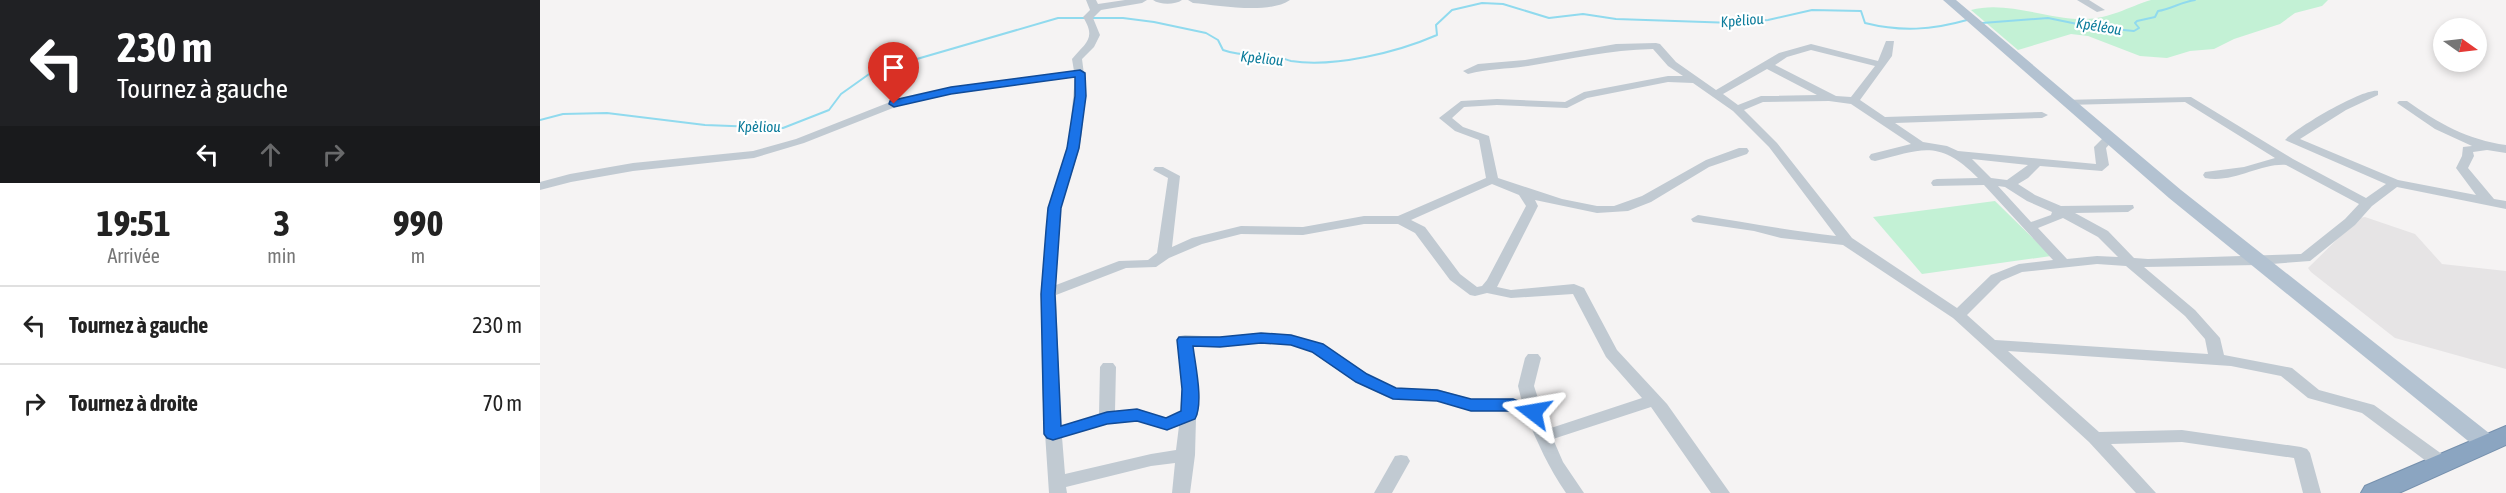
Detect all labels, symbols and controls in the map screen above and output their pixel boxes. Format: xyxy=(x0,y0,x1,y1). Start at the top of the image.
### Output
water label: Kpèliou xyxy=(1720,10,1764,30)
water label: Kpéléou xyxy=(2075,14,2123,38)
north arrow xyxy=(2433,18,2487,72)
map controls xyxy=(2433,18,2487,72)
text: 230 m xyxy=(117,23,212,71)
icon: left xyxy=(18,24,96,102)
pin xyxy=(868,42,919,104)
water label: Kpèliou xyxy=(1240,47,1284,69)
icon: arrive xyxy=(877,51,910,84)
text: Tournez à gauche xyxy=(117,73,288,104)
water label: Kpèliou xyxy=(738,118,781,135)
icon: left xyxy=(191,138,224,171)
icon: ahead xyxy=(254,138,287,171)
icon: right xyxy=(317,138,350,171)
text: 19:51 xyxy=(97,202,171,244)
text: 3 xyxy=(273,202,290,244)
text: 990 xyxy=(393,202,443,244)
text: Arrivée xyxy=(108,244,160,267)
text: min xyxy=(267,244,296,267)
text: m xyxy=(411,244,425,267)
icon: left xyxy=(18,309,51,342)
text: Tournez à gauche xyxy=(69,312,208,338)
text: 230 m xyxy=(472,312,522,338)
position arrow xyxy=(1501,380,1565,444)
icon: right xyxy=(18,387,51,420)
text: Tournez à droite xyxy=(69,390,198,416)
text: 70 m xyxy=(482,390,522,416)

